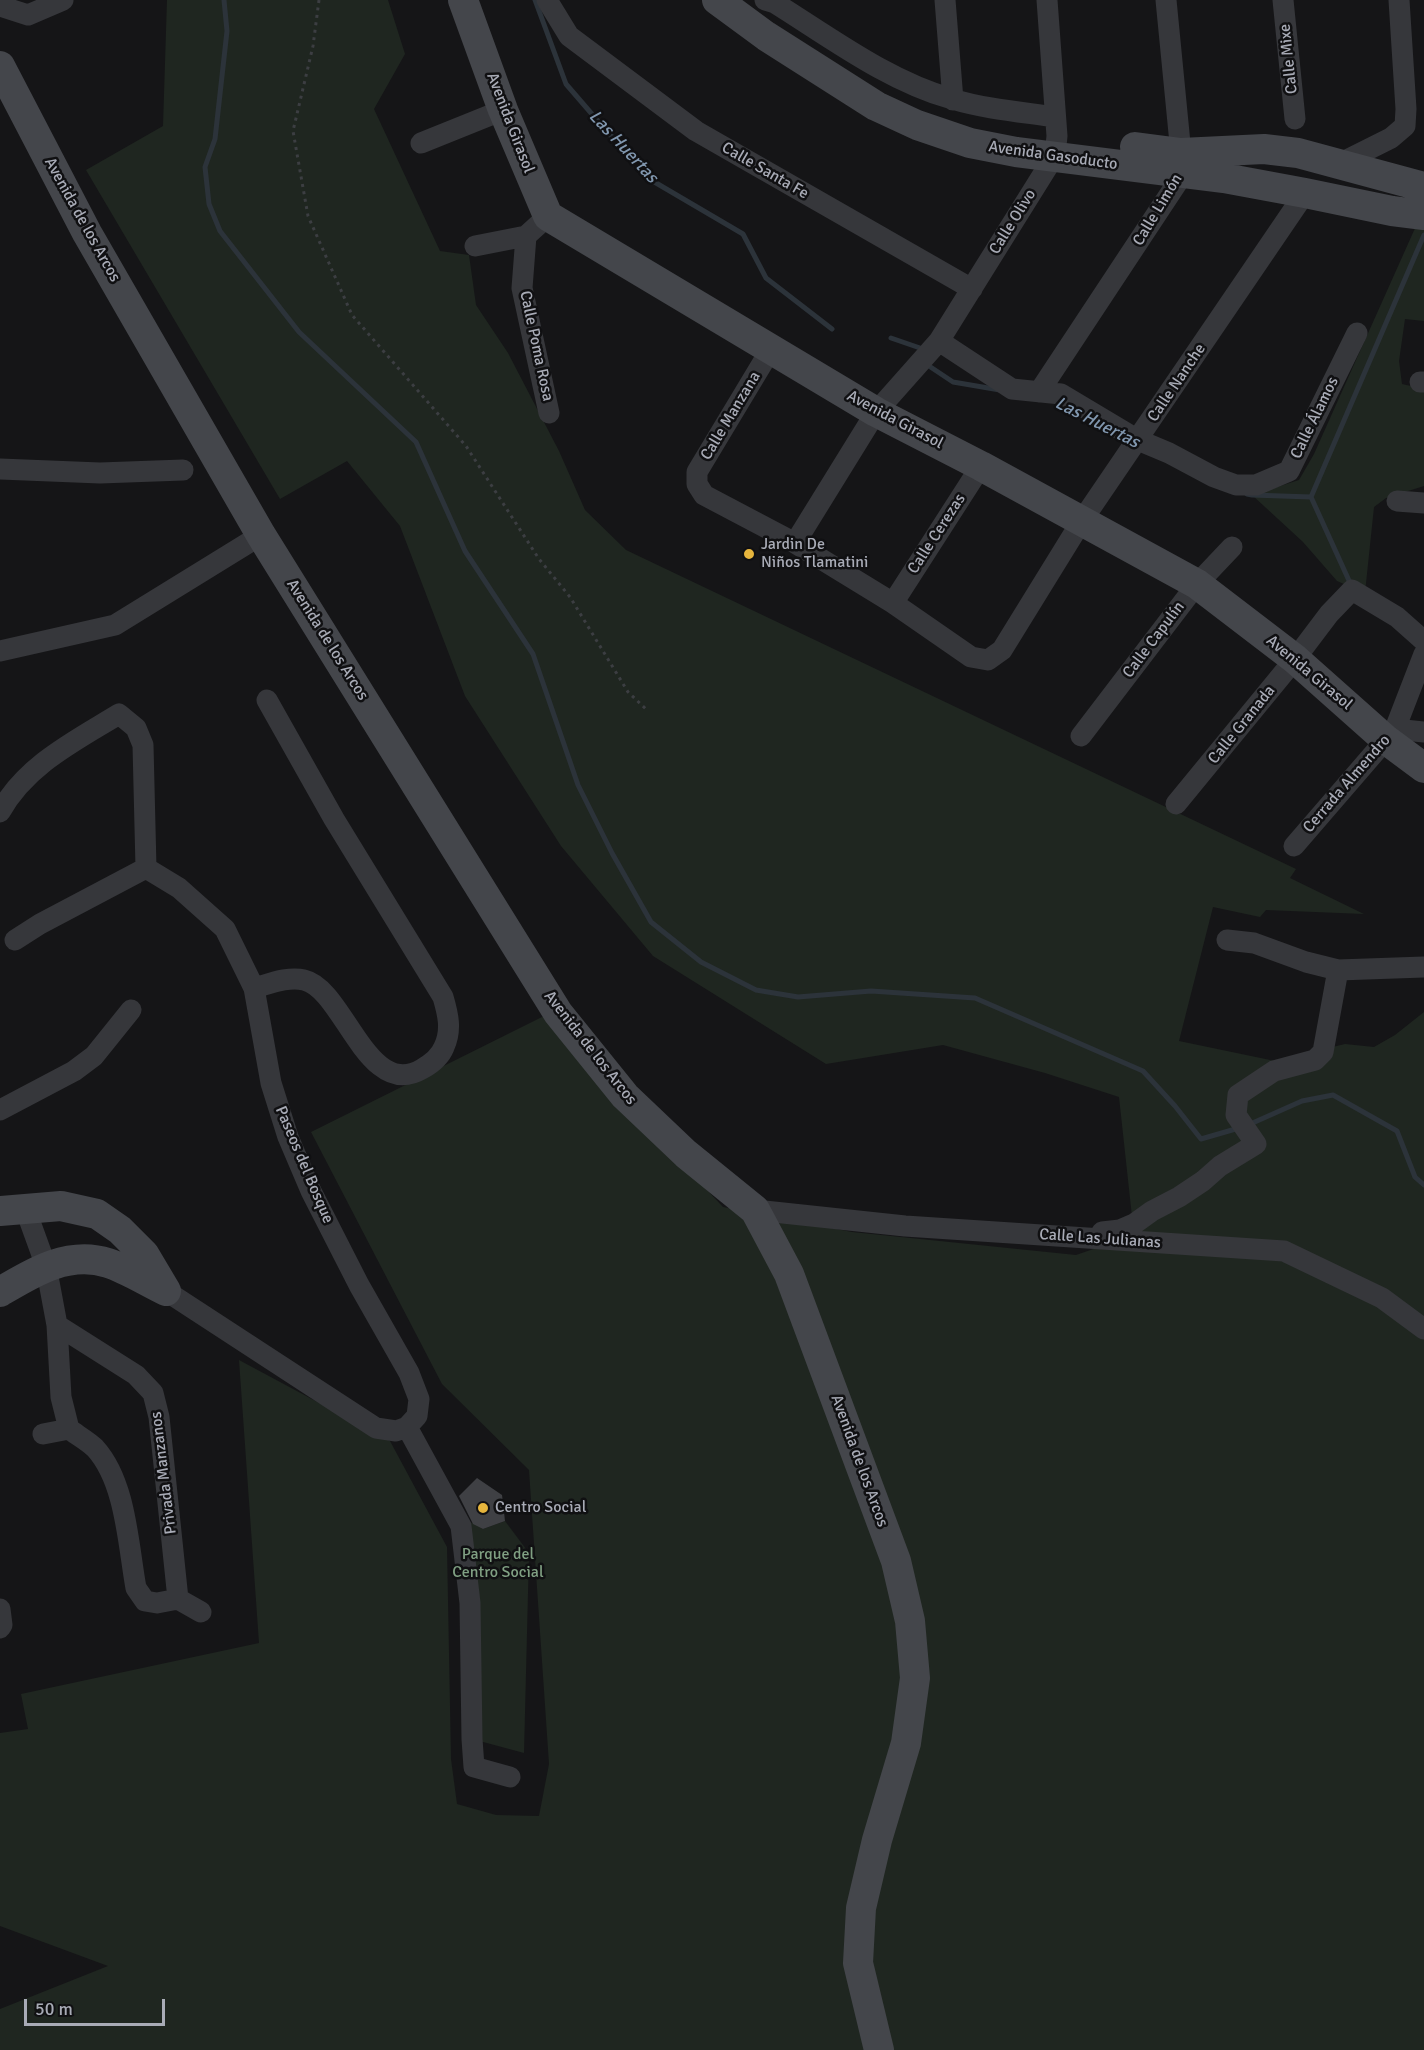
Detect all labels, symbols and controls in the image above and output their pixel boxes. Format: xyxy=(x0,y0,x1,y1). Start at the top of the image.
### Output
street label: Calle Mixe xyxy=(1276,23,1302,95)
street label: Avenida Girasol xyxy=(482,70,538,176)
water label: Las Huertas xyxy=(584,106,662,188)
street label: Avenida Gasoducto xyxy=(987,137,1119,175)
street label: Calle Santa Fe xyxy=(718,138,812,204)
street label: Avenida de los Arcos xyxy=(40,154,124,286)
street label: Calle Limón xyxy=(1129,171,1187,249)
street label: Calle Olivo xyxy=(986,186,1040,258)
street label: Calle Poma Rosa xyxy=(515,289,557,403)
street label: Calle Nanche xyxy=(1144,340,1210,426)
street label: Calle Manzana xyxy=(697,368,765,464)
street label: Calle Álamos xyxy=(1287,374,1343,462)
street label: Avenida Girasol xyxy=(844,387,946,453)
water label: Las Huertas xyxy=(1051,393,1143,453)
street label: Calle Cerezas xyxy=(904,490,970,578)
place label: Jardin De Niños Tlamatini xyxy=(761,535,868,573)
marker: Jardin De Niños Tlamatini xyxy=(742,547,756,561)
street label: Avenida de los Arcos xyxy=(282,576,372,704)
street label: Calle Capulín xyxy=(1119,598,1189,682)
street label: Avenida Girasol xyxy=(1262,631,1356,715)
street label: Calle Granada xyxy=(1204,682,1280,768)
street label: Cerrada Almendro xyxy=(1299,731,1395,837)
street label: Avenida de los Arcos xyxy=(540,987,640,1109)
street label: Paseos del Bosque xyxy=(271,1103,337,1227)
street label: Calle Las Julianas xyxy=(1039,1225,1161,1253)
street label: Avenida de los Arcos xyxy=(826,1392,892,1530)
street label: Privada Manzanos xyxy=(147,1410,181,1536)
place label: Centro Social xyxy=(495,1498,586,1518)
marker: Centro Social xyxy=(476,1501,490,1515)
park label: Parque del Centro Social xyxy=(452,1545,544,1583)
scale bar xyxy=(27,1987,168,2025)
text: 50 m xyxy=(35,1998,73,2020)

